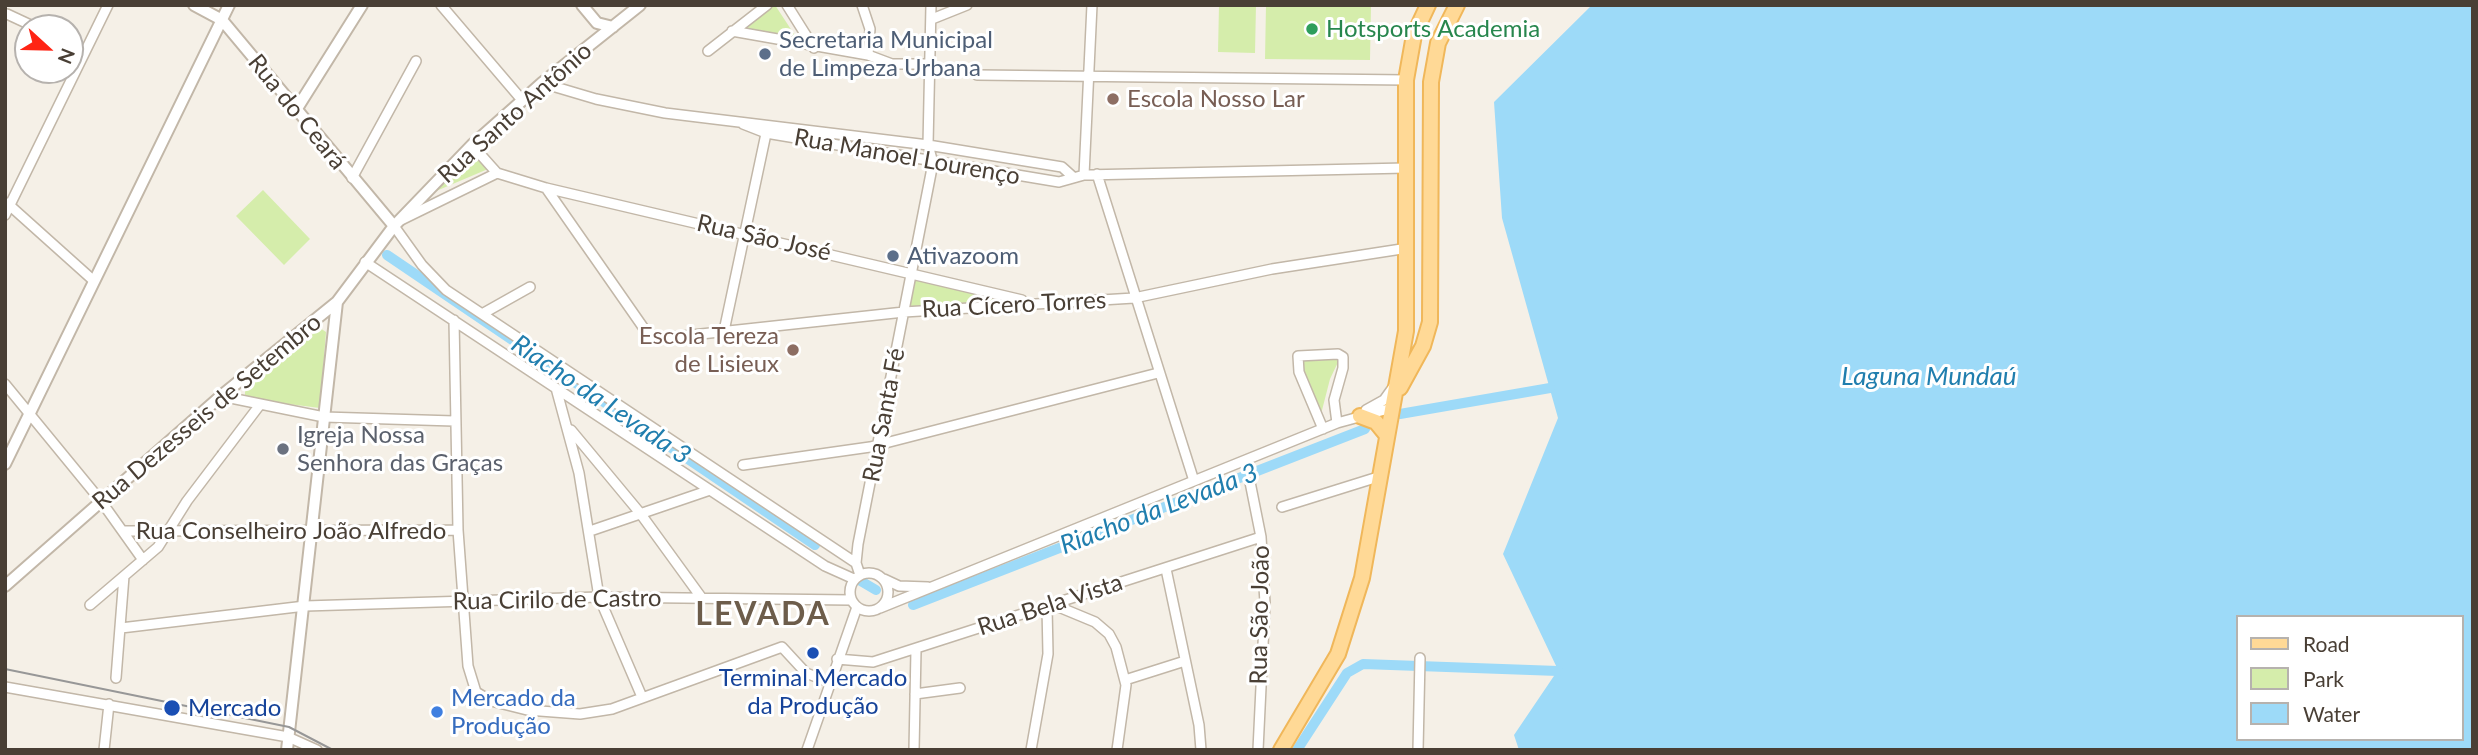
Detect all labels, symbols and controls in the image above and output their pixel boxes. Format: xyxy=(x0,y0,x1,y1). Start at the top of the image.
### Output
north arrow xyxy=(14,14,84,84)
place label: Hotsports Academia xyxy=(1326,15,1540,43)
marker: Hotsports Academia xyxy=(1304,21,1320,37)
place label: Secretaria Municipal de Limpeza Urbana xyxy=(779,26,993,82)
street label: Rua Santo Antônio xyxy=(432,37,598,189)
text: N xyxy=(54,45,80,67)
marker: Secretaria Municipal de Limpeza Urbana xyxy=(757,46,773,62)
street label: Rua do Ceará xyxy=(242,49,352,175)
place label: Escola Nosso Lar xyxy=(1127,85,1305,113)
marker: Escola Nosso Lar xyxy=(1105,91,1121,107)
street label: Rua Manoel Lourenço xyxy=(792,123,1022,191)
street label: Rua São José xyxy=(694,209,834,267)
place label: Ativazoom xyxy=(907,242,1019,270)
marker: Ativazoom xyxy=(885,248,901,264)
street label: Rua Cícero Torres xyxy=(921,286,1107,324)
street label: Rua Dezesseis de Setembro xyxy=(87,308,327,516)
place label: Escola Tereza de Lisieux xyxy=(639,322,779,378)
water label: Riacho da Levada 3 xyxy=(505,328,697,472)
marker: Escola Tereza de Lisieux xyxy=(785,342,801,358)
street label: Rua Santa Fé xyxy=(857,346,911,484)
water label: Laguna Mundaú xyxy=(1841,361,2017,393)
place label: Igreja Nossa Senhora das Graças xyxy=(297,421,503,477)
marker: Igreja Nossa Senhora das Graças xyxy=(275,441,291,457)
water label: Riacho da Levada 3 xyxy=(1056,457,1262,561)
street label: Rua Conselheiro João Alfredo xyxy=(136,517,446,545)
street label: Rua São João xyxy=(1244,545,1276,685)
street label: Rua Bela Vista xyxy=(974,568,1126,642)
street label: Rua Cirilo de Castro xyxy=(452,584,662,616)
district label: LEVADA xyxy=(696,596,830,634)
legend xyxy=(2236,615,2464,741)
text: Road xyxy=(2303,631,2350,656)
marker: Terminal Mercado da Produção xyxy=(805,645,821,661)
place label: Terminal Mercado da Produção xyxy=(719,664,907,720)
text: Park xyxy=(2303,666,2344,691)
place label: Mercado da Produção xyxy=(451,684,576,740)
place label: Mercado xyxy=(188,694,281,722)
marker: Mercado xyxy=(162,698,182,718)
text: Water xyxy=(2303,701,2360,726)
marker: Mercado da Produção xyxy=(429,704,445,720)

